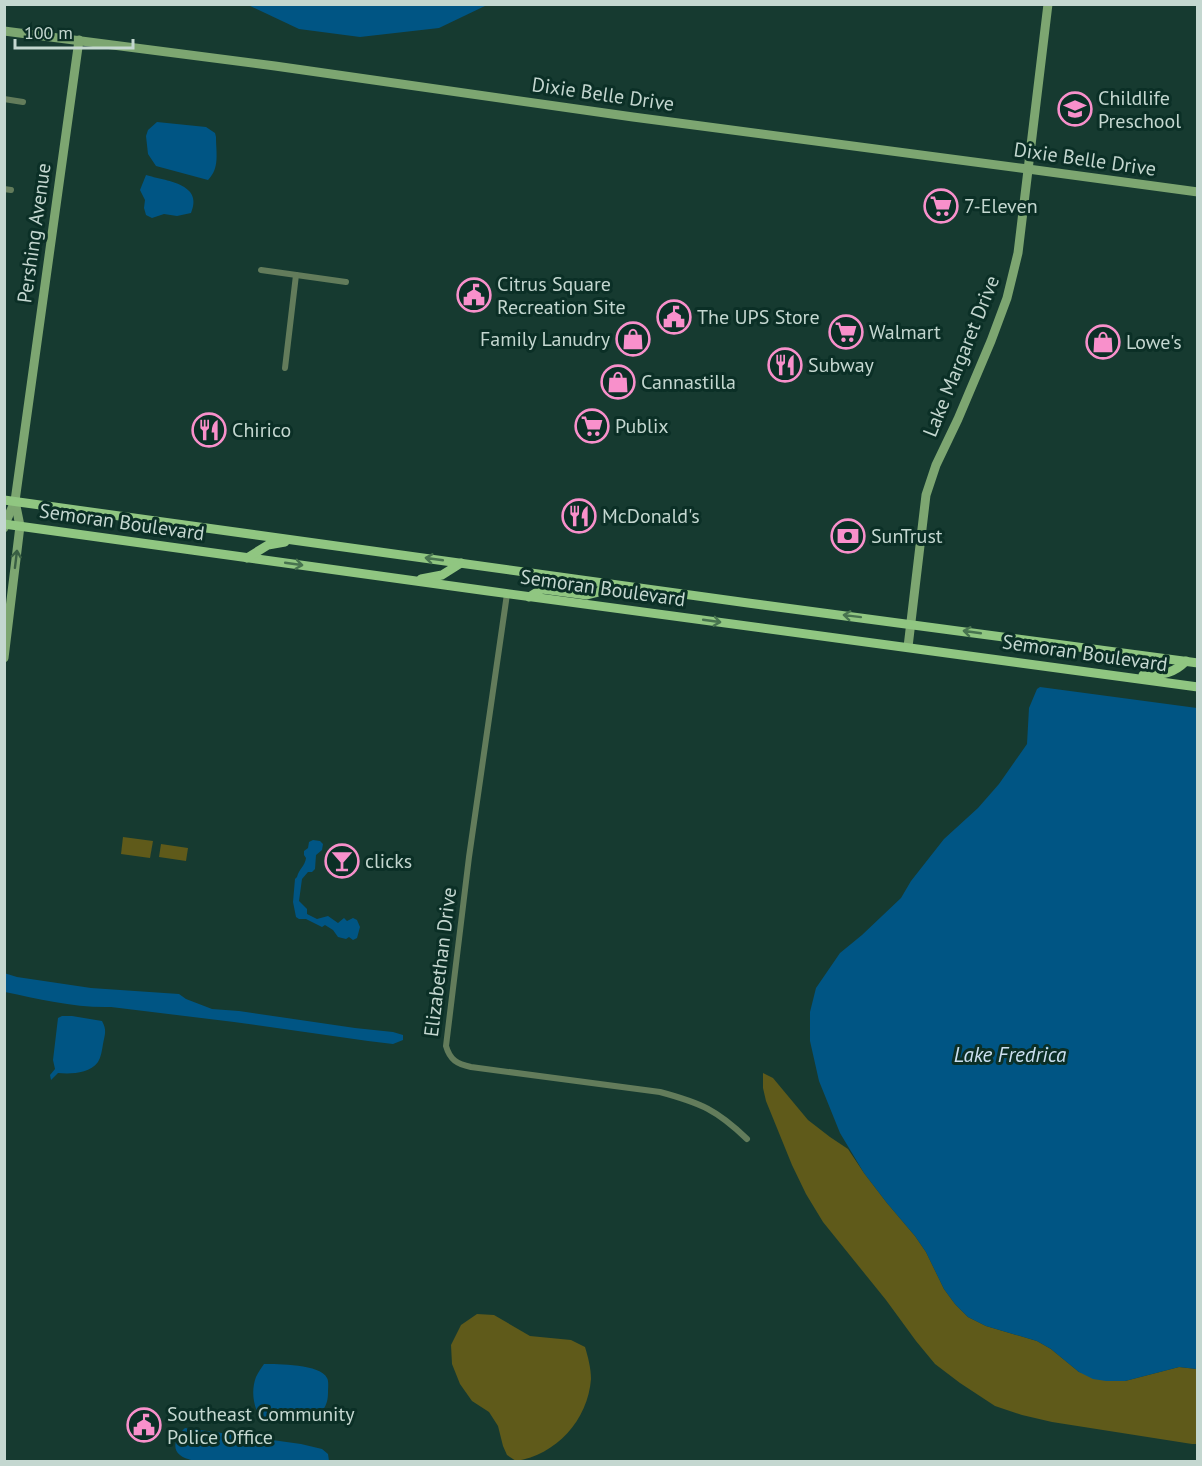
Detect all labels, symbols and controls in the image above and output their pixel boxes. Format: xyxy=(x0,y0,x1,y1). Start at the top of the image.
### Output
scale bar xyxy=(15,12,134,50)
text: 100 m xyxy=(24,21,73,44)
street label: Dixie Belle Drive xyxy=(530,71,676,117)
place label: Childlife Preschool xyxy=(1098,85,1181,134)
school or university icon: Childlife Preschool xyxy=(1057,91,1093,127)
street label: Dixie Belle Drive xyxy=(1012,136,1158,182)
street label: Pershing Avenue xyxy=(11,161,57,305)
supermarket icon: 7-Eleven xyxy=(923,188,959,224)
place label: 7-Eleven xyxy=(964,193,1038,219)
place label: Citrus Square Recreation Site xyxy=(497,271,626,320)
street label: Lake Margaret Drive xyxy=(917,271,1005,441)
public building icon: Citrus Square Recreation Site xyxy=(456,277,492,313)
public building icon: The UPS Store xyxy=(656,299,692,335)
place label: The UPS Store xyxy=(697,304,820,330)
supermarket icon: Walmart xyxy=(828,314,864,350)
place label: Walmart xyxy=(869,319,941,345)
shop icon: Family Lanudry xyxy=(615,321,651,357)
shop icon: Lowe's xyxy=(1085,324,1121,360)
place label: Family Lanudry xyxy=(480,326,611,352)
place label: Lowe's xyxy=(1126,329,1182,355)
restaurant icon: Subway xyxy=(767,347,803,383)
place label: Subway xyxy=(808,352,875,378)
shop icon: Cannastilla xyxy=(600,364,636,400)
place label: Cannastilla xyxy=(641,369,736,395)
supermarket icon: Publix xyxy=(574,408,610,444)
restaurant icon: Chirico xyxy=(191,412,227,448)
place label: Publix xyxy=(615,413,669,439)
place label: Chirico xyxy=(232,417,291,443)
street label: Semoran Boulevard xyxy=(38,498,206,546)
restaurant icon: McDonald's xyxy=(561,498,597,534)
place label: McDonald's xyxy=(602,503,700,529)
bank icon: SunTrust xyxy=(830,518,866,554)
place label: SunTrust xyxy=(871,523,943,549)
one-way arrow xyxy=(11,549,22,569)
one-way arrow xyxy=(424,554,444,565)
one-way arrow xyxy=(284,559,303,570)
street label: Semoran Boulevard xyxy=(519,564,687,612)
one-way arrow xyxy=(842,611,862,622)
one-way arrow xyxy=(701,616,721,627)
one-way arrow xyxy=(962,627,982,638)
street label: Semoran Boulevard xyxy=(1001,629,1169,677)
bar icon: clicks xyxy=(324,843,360,879)
place label: clicks xyxy=(365,848,412,874)
street label: Elizabethan Drive xyxy=(418,886,462,1038)
water label: Lake Fredrica xyxy=(954,1041,1067,1068)
place label: Southeast Community Police Office xyxy=(167,1401,355,1450)
public building icon: Southeast Community Police Office xyxy=(126,1407,162,1443)

